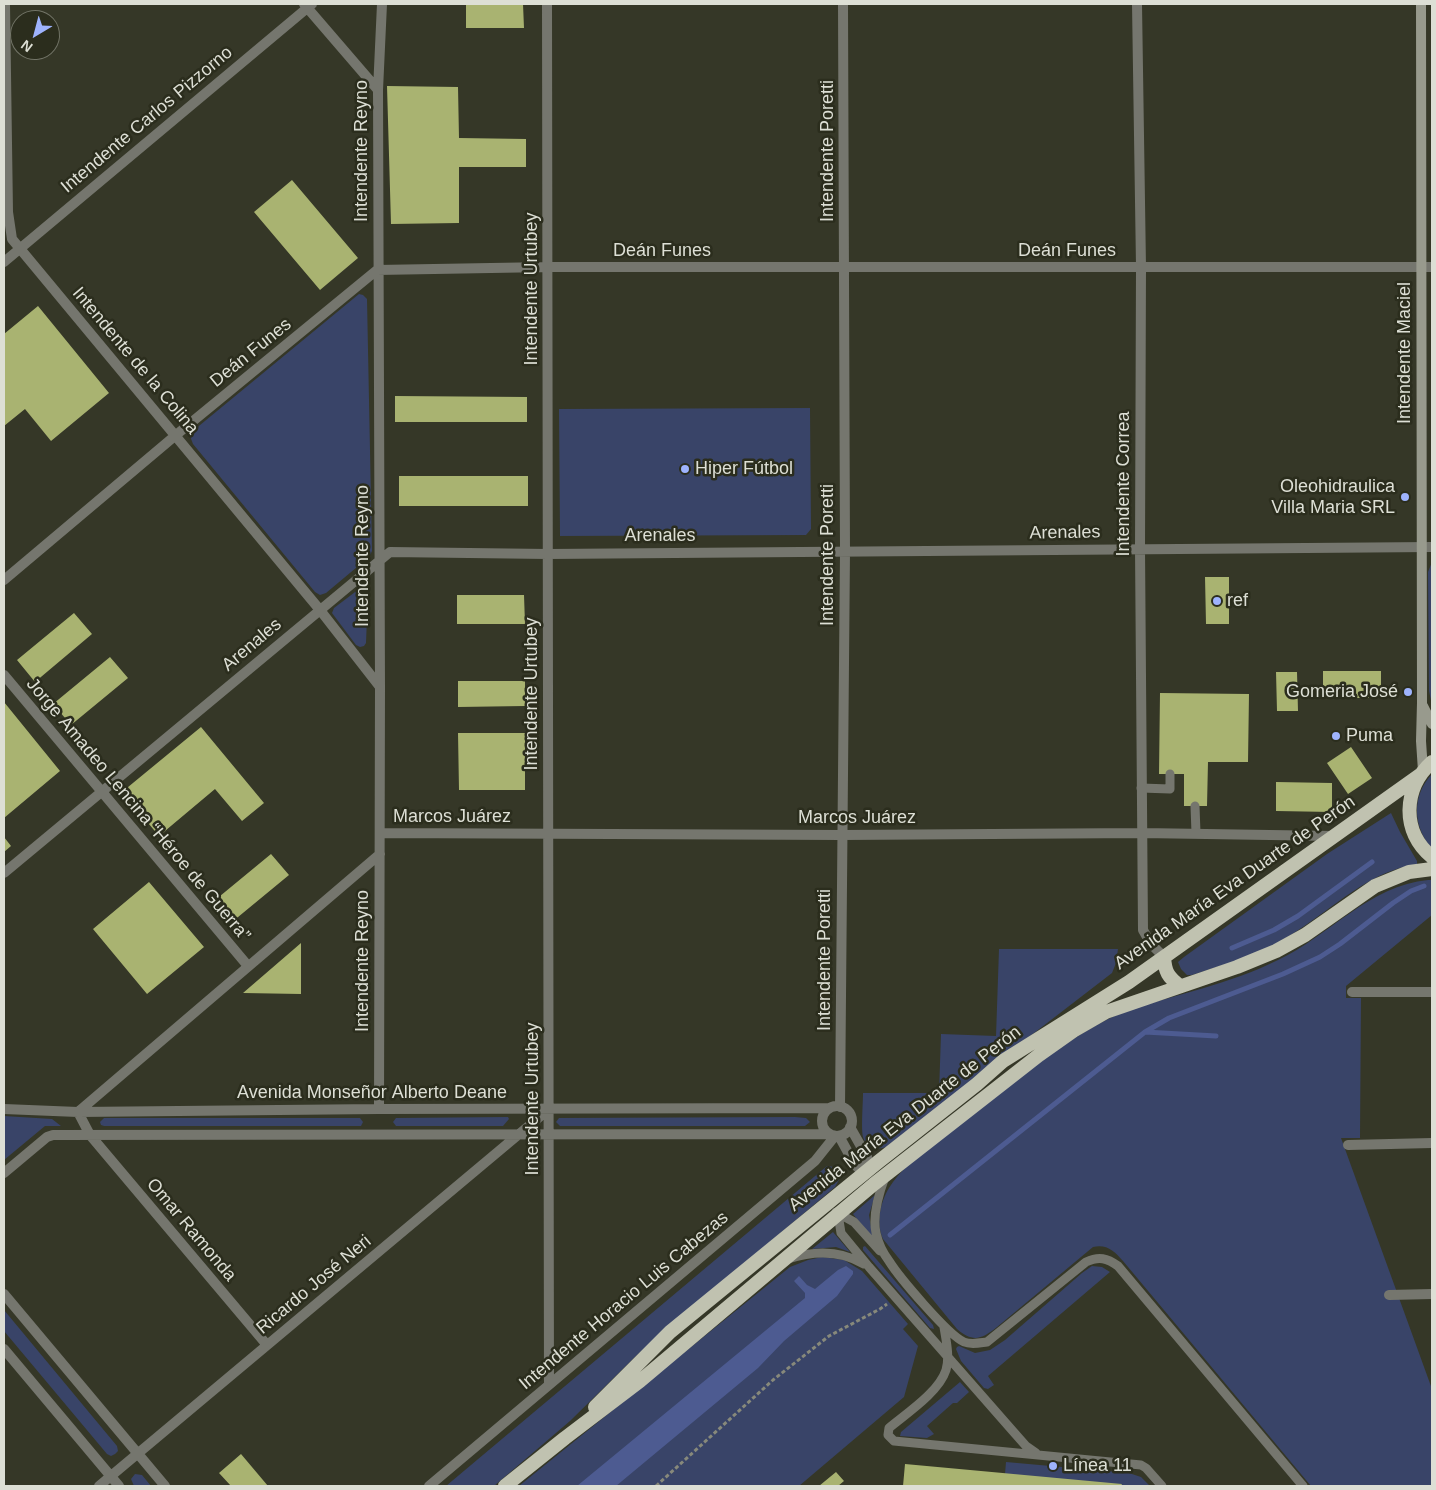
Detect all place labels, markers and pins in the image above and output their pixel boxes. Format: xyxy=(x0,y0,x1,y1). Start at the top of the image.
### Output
place label: Hiper Fútbol xyxy=(695,458,793,480)
marker: Hiper Fútbol xyxy=(679,463,691,475)
place label: Oleohidraulica Villa Maria SRL xyxy=(1271,476,1395,518)
marker: Oleohidraulica Villa Maria SRL xyxy=(1399,491,1411,503)
place label: ref xyxy=(1227,590,1248,612)
marker: ref xyxy=(1211,595,1223,607)
place label: Gomeria José xyxy=(1286,681,1398,703)
marker: Gomeria José xyxy=(1402,686,1414,698)
place label: Puma xyxy=(1346,725,1393,747)
marker: Puma xyxy=(1330,730,1342,742)
place label: Línea 11 xyxy=(1063,1455,1132,1477)
marker: Línea 11 xyxy=(1047,1460,1059,1472)

